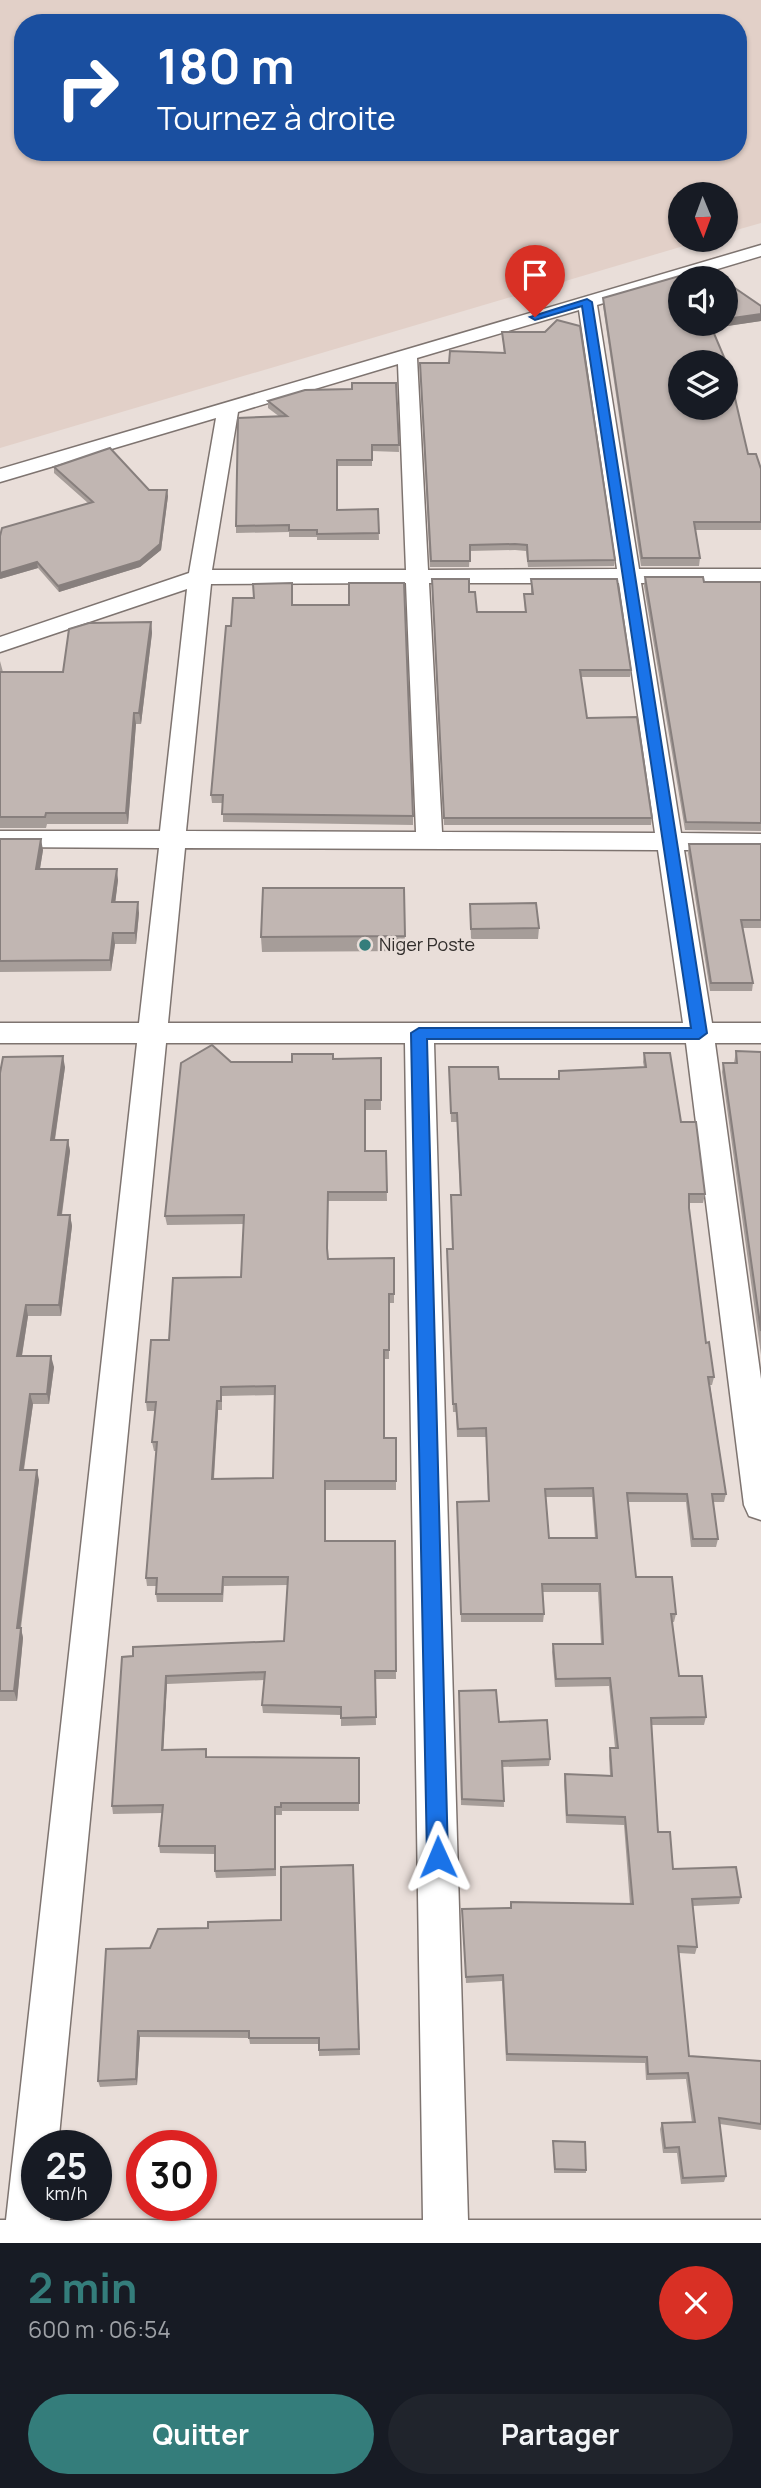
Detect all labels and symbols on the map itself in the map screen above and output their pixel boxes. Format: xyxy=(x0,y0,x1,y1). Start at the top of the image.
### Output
north arrow xyxy=(668,182,738,252)
pin xyxy=(505,245,565,317)
place label: Niger Poste xyxy=(379,932,475,956)
marker: Niger Poste xyxy=(357,937,373,953)
position arrow xyxy=(401,1820,475,1894)
speed limit sign: 30 xyxy=(126,2130,217,2221)

